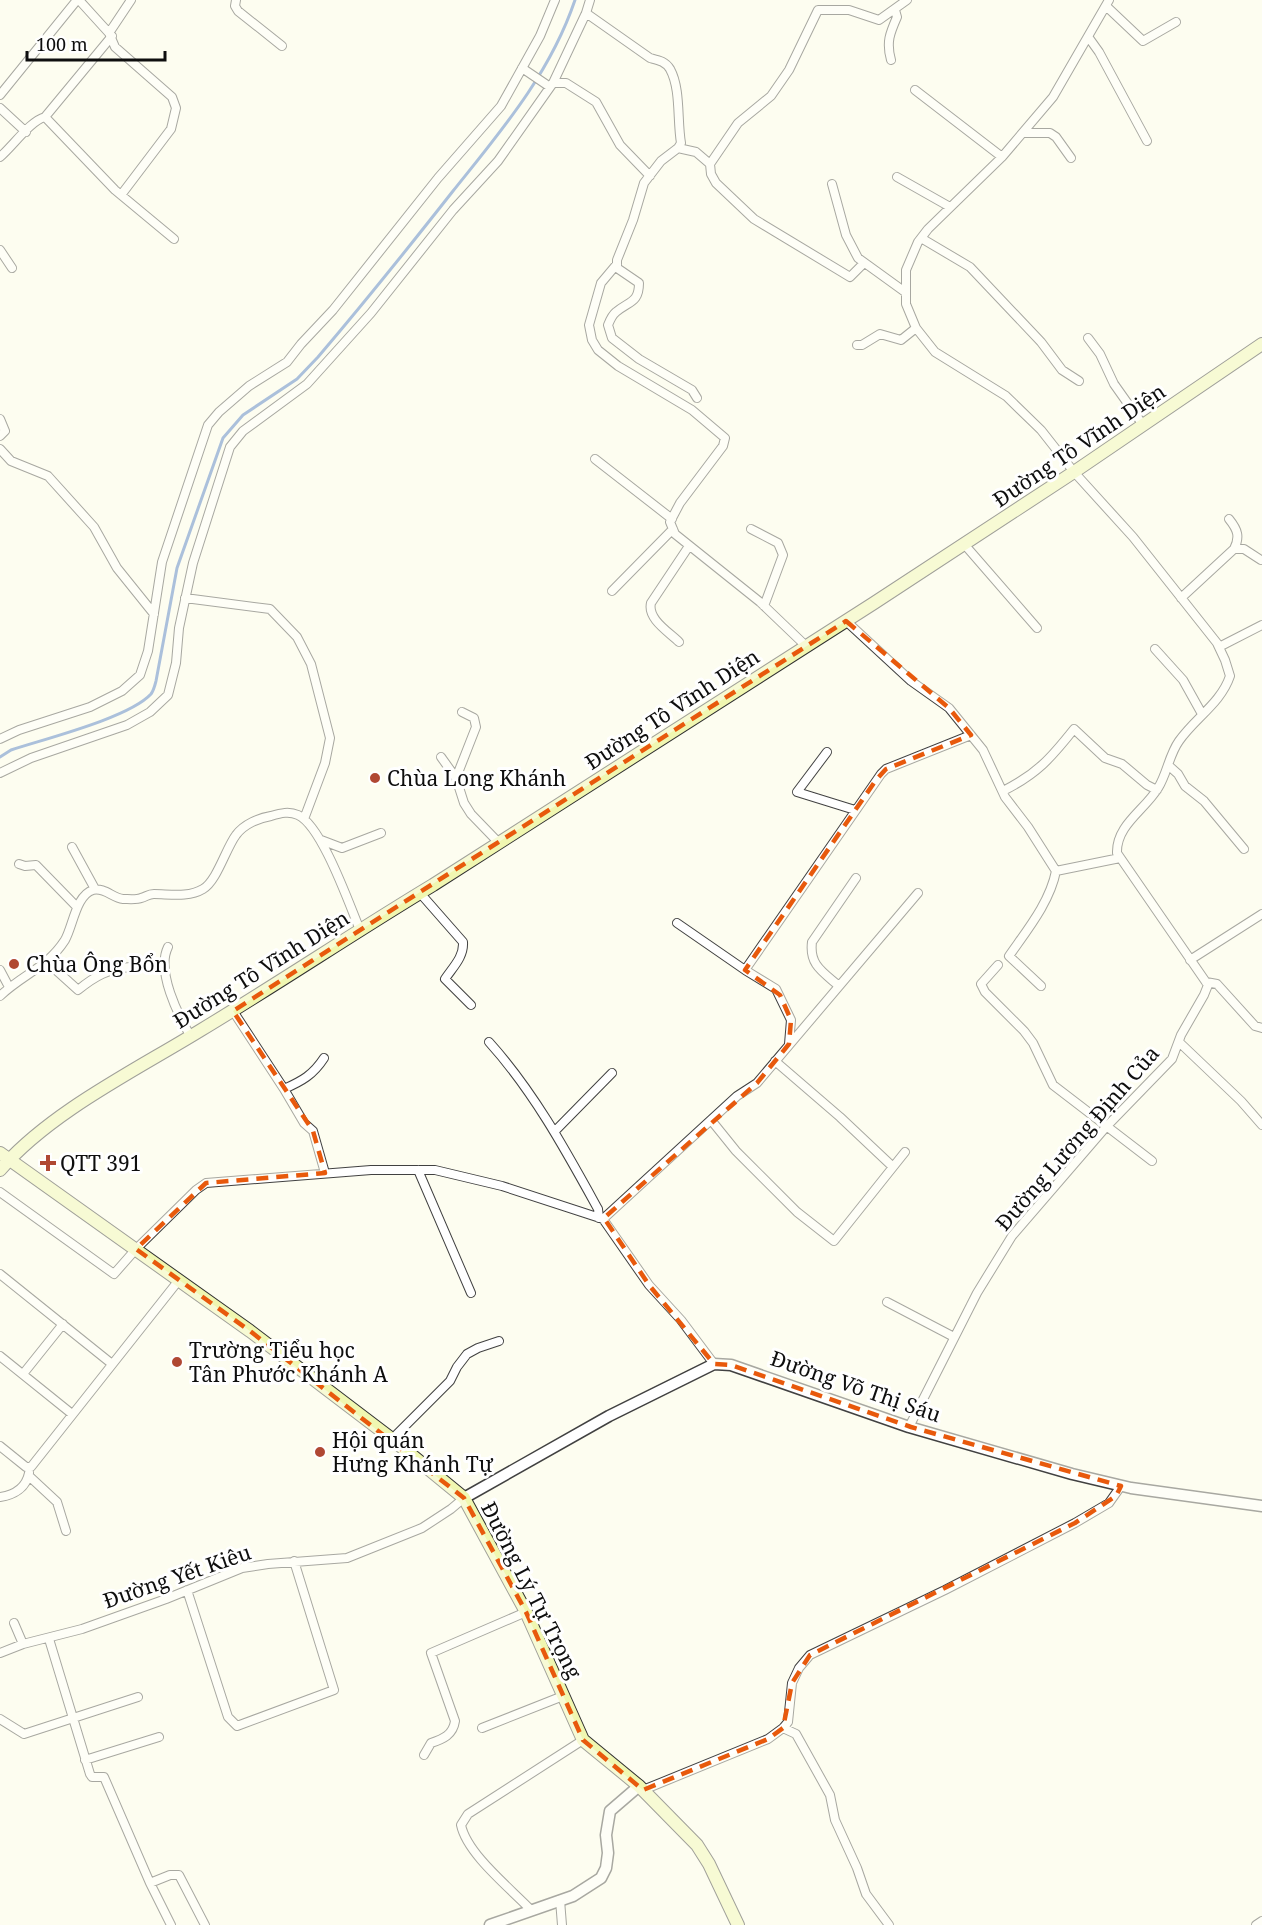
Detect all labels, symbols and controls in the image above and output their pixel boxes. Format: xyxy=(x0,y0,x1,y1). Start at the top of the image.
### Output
scale bar xyxy=(27,24,165,62)
text: 100 m xyxy=(36,32,88,56)
street label: Đường Tô Vĩnh Diện xyxy=(987,377,1171,513)
street label: Đường Tô Vĩnh Diện xyxy=(580,642,764,776)
place label: Chùa Long Khánh xyxy=(387,764,566,792)
marker: Chùa Long Khánh xyxy=(368,771,382,785)
street label: Đường Tô Vĩnh Diện xyxy=(168,904,354,1034)
place label: Chùa Ông Bổn xyxy=(26,950,168,978)
marker: Chùa Ông Bổn xyxy=(7,957,21,971)
street label: Đường Lương Định Của xyxy=(989,1040,1165,1236)
place label: QTT 391 xyxy=(60,1149,142,1177)
marker: QTT 391 xyxy=(41,1156,55,1170)
place label: Trường Tiểu học Tân Phước Khánh A xyxy=(189,1336,388,1388)
street label: Đường Võ Thị Sáu xyxy=(767,1344,945,1428)
marker: Trường Tiểu học Tân Phước Khánh A xyxy=(170,1355,184,1369)
place label: Hội quán Hưng Khánh Tự xyxy=(332,1426,494,1478)
marker: Hội quán Hưng Khánh Tự xyxy=(313,1445,327,1459)
street label: Đường Lý Tự Trọng xyxy=(475,1497,589,1684)
street label: Đường Yết Kiêu xyxy=(99,1538,255,1614)

